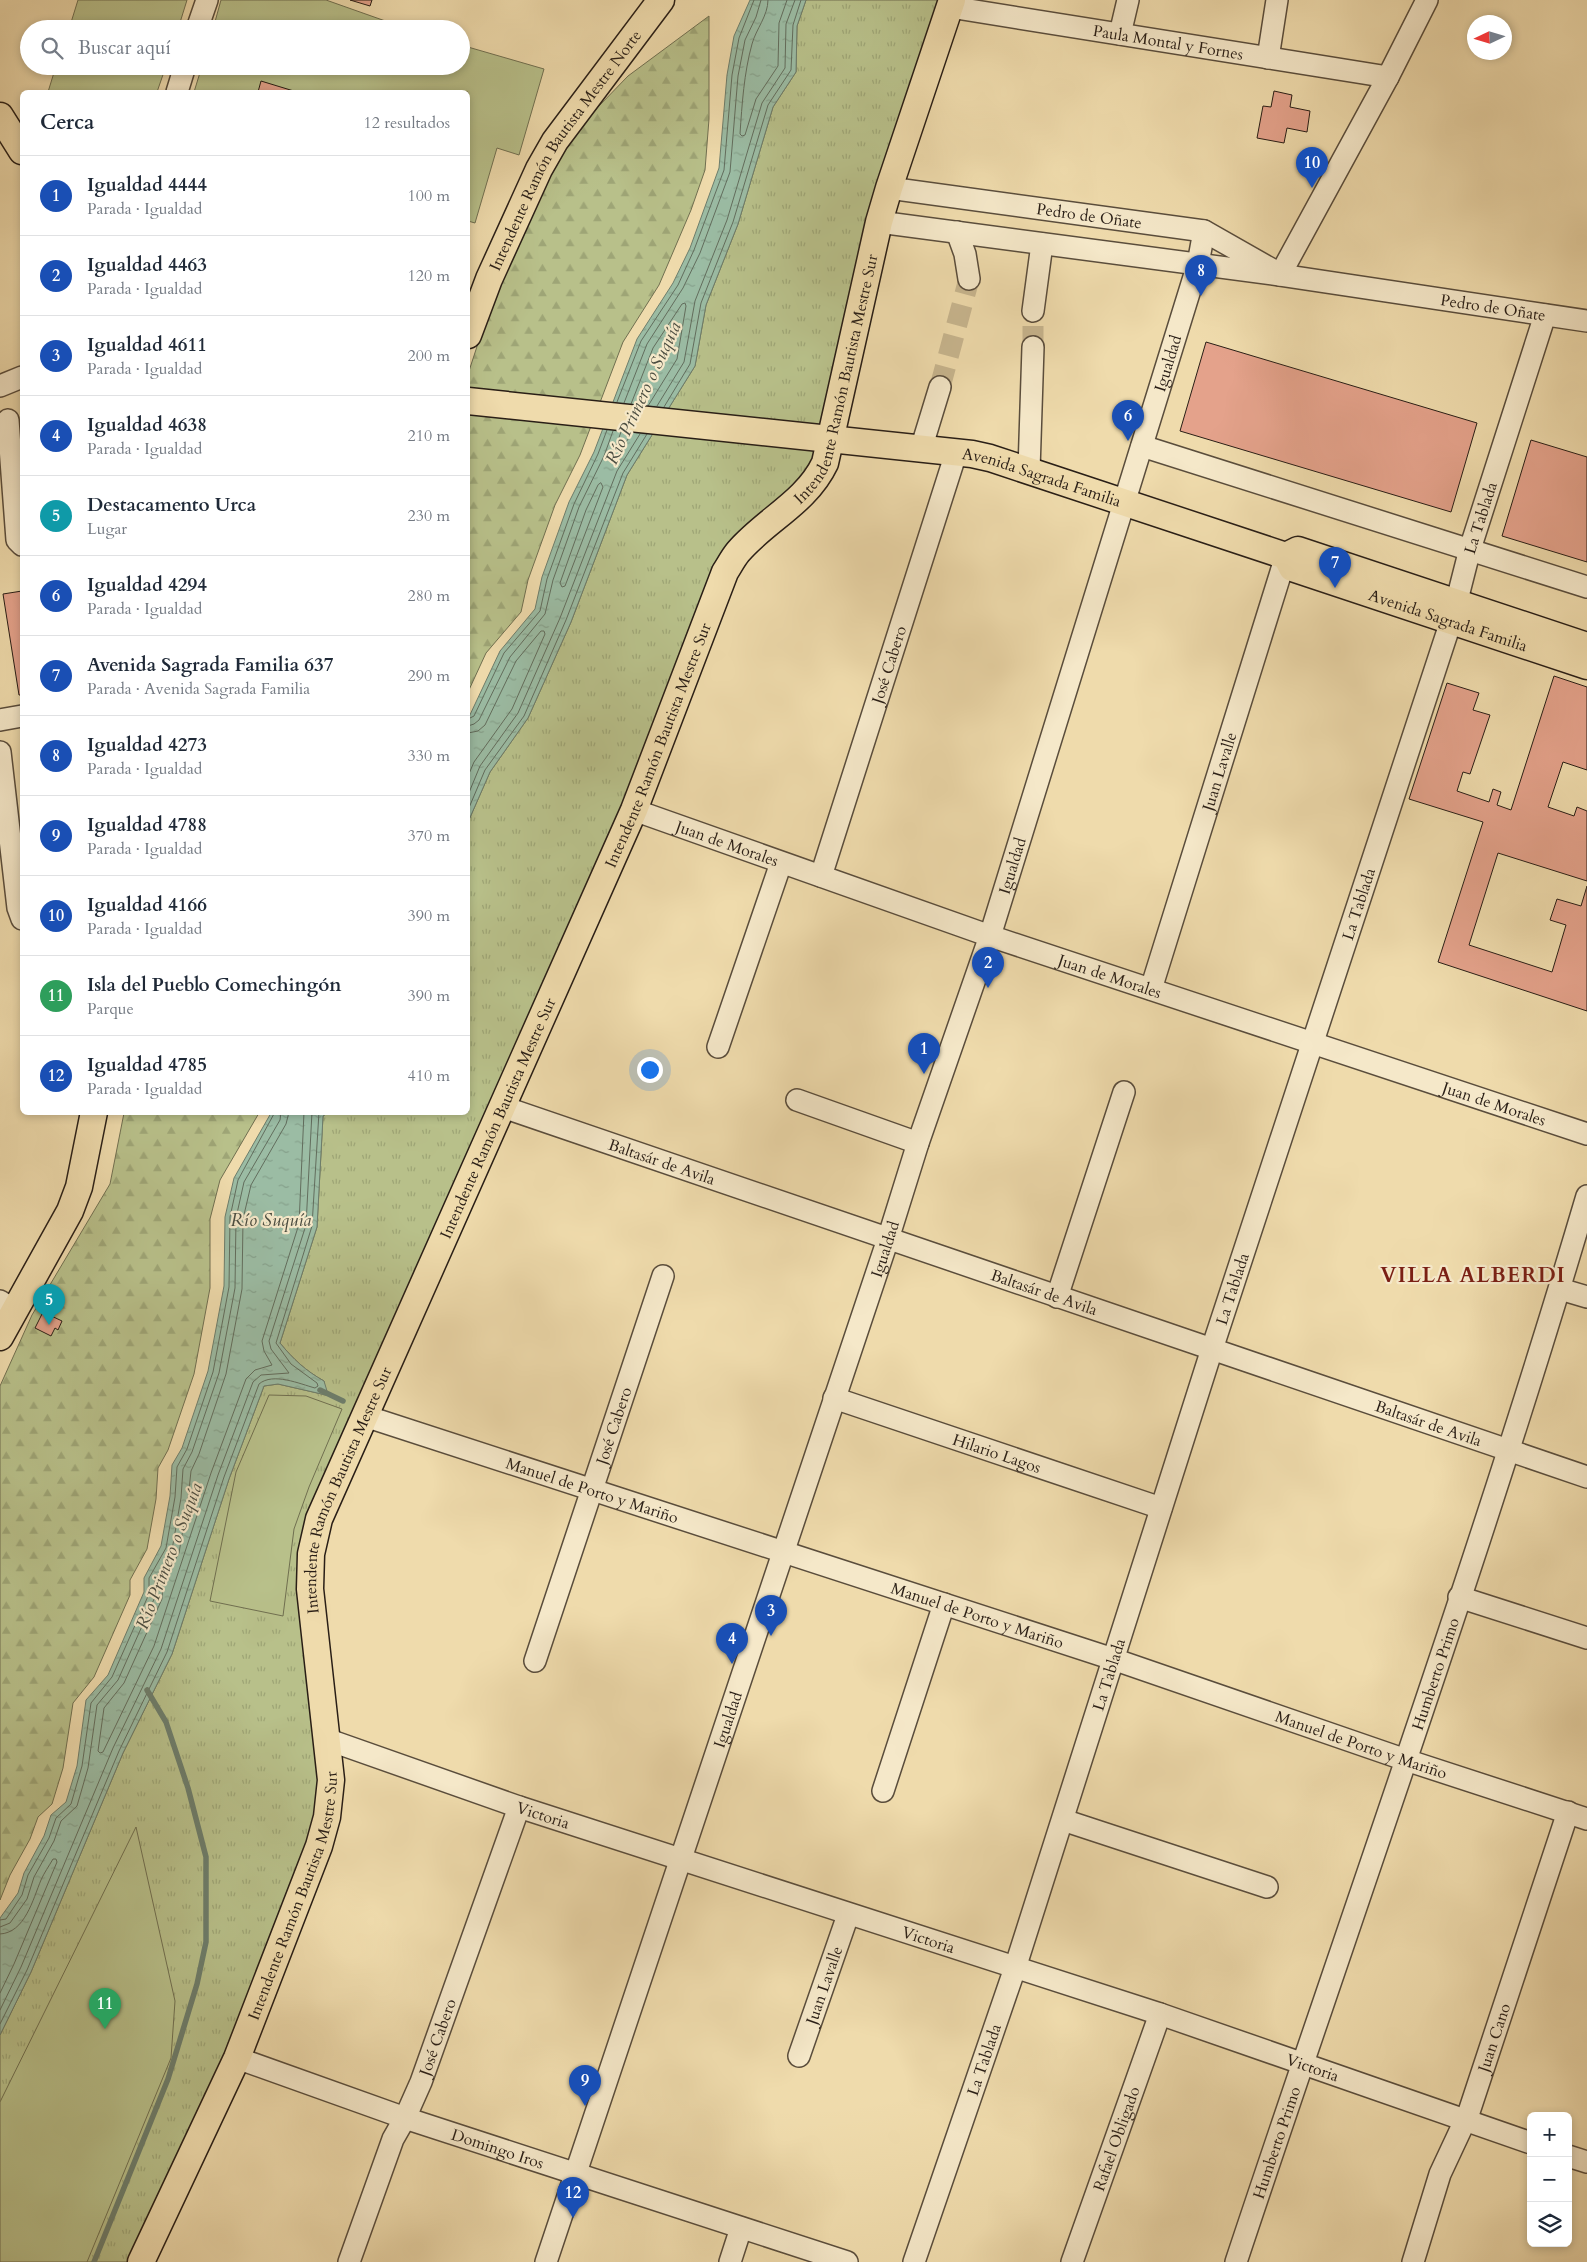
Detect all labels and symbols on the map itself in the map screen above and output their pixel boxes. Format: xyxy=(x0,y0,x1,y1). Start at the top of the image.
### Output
north arrow xyxy=(1467,15,1512,60)
street label: Paula Montal y Fornes xyxy=(1091,20,1245,66)
street label: Intendente Ramón Bautista Mestre Norte xyxy=(484,26,647,274)
pin: 10 xyxy=(1296,147,1328,188)
street label: Pedro de Oñate xyxy=(1035,198,1143,234)
street label: Intendente Ramón Bautista Mestre Sur xyxy=(789,252,884,509)
pin: 8 xyxy=(1185,255,1217,296)
street label: Pedro de Oñate xyxy=(1439,289,1547,327)
water label: Río Primero o Suquía xyxy=(599,318,688,469)
street label: Igualdad xyxy=(1149,332,1188,395)
pin: 6 xyxy=(1112,400,1144,441)
street label: Avenida Sagrada Familia xyxy=(961,443,1124,513)
street label: La Tablada xyxy=(1459,479,1503,557)
pin: 7 xyxy=(1319,547,1351,588)
street label: Avenida Sagrada Familia xyxy=(1366,584,1530,657)
street label: Intendente Ramón Bautista Mestre Sur xyxy=(600,620,717,871)
street label: José Cabero xyxy=(866,623,912,708)
street label: Juan Lavalle xyxy=(1197,729,1242,816)
street label: Juan de Morales xyxy=(671,815,781,872)
street label: Igualdad xyxy=(994,834,1032,897)
street label: La Tablada xyxy=(1337,865,1381,943)
pin: 2 xyxy=(972,947,1004,988)
street label: Juan de Morales xyxy=(1053,949,1164,1004)
street label: Intendente Ramón Bautista Mestre Sur xyxy=(435,994,561,1242)
pin: 1 xyxy=(908,1033,940,1074)
your location xyxy=(637,1057,663,1083)
street label: Juan de Morales xyxy=(1438,1076,1549,1132)
street label: Baltasár de Avila xyxy=(605,1134,718,1191)
water label: Río Suquía xyxy=(231,1208,311,1233)
street label: Igualdad xyxy=(866,1218,905,1280)
street label: La Tablada xyxy=(1211,1250,1255,1328)
district label: VILLA ALBERDI xyxy=(1380,1261,1566,1290)
street label: Baltasár de Avila xyxy=(988,1264,1100,1321)
pin: 5 xyxy=(33,1284,65,1325)
street label: Intendente Ramón Bautista Mestre Sur xyxy=(300,1363,397,1615)
street label: José Cabero xyxy=(590,1384,637,1470)
street label: Baltasár de Avila xyxy=(1372,1395,1485,1452)
street label: Hilario Lagos xyxy=(950,1429,1044,1479)
street label: Manuel de Porto y Mariño xyxy=(503,1452,682,1529)
water label: Río Primero o Suquía xyxy=(130,1479,209,1633)
street label: Manuel de Porto y Mariño xyxy=(888,1578,1067,1654)
pin: 3 xyxy=(755,1595,787,1636)
street label: Humberto Primo xyxy=(1407,1615,1465,1733)
pin: 4 xyxy=(716,1623,748,1664)
street label: La Tablada xyxy=(1088,1636,1131,1714)
street label: Igualdad xyxy=(709,1688,748,1751)
street label: Manuel de Porto y Mariño xyxy=(1272,1706,1450,1785)
street label: Intendente Ramón Bautista Mestre Sur xyxy=(243,1770,343,2023)
street label: Victoria xyxy=(514,1797,572,1835)
street label: Victoria xyxy=(899,1921,958,1959)
street label: Juan Lavalle xyxy=(800,1943,848,2030)
pin: 11 xyxy=(89,1988,121,2029)
street label: José Cabero xyxy=(413,1995,462,2081)
street label: Juan Cano xyxy=(1472,2000,1516,2077)
street label: La Tablada xyxy=(962,2021,1007,2099)
street label: Victoria xyxy=(1283,2049,1342,2087)
pin: 9 xyxy=(569,2065,601,2106)
street label: Rafael Obligado xyxy=(1088,2083,1146,2194)
street label: Humberto Primo xyxy=(1248,2083,1306,2202)
street label: Domingo Iros xyxy=(448,2124,547,2175)
pin: 12 xyxy=(557,2177,589,2218)

